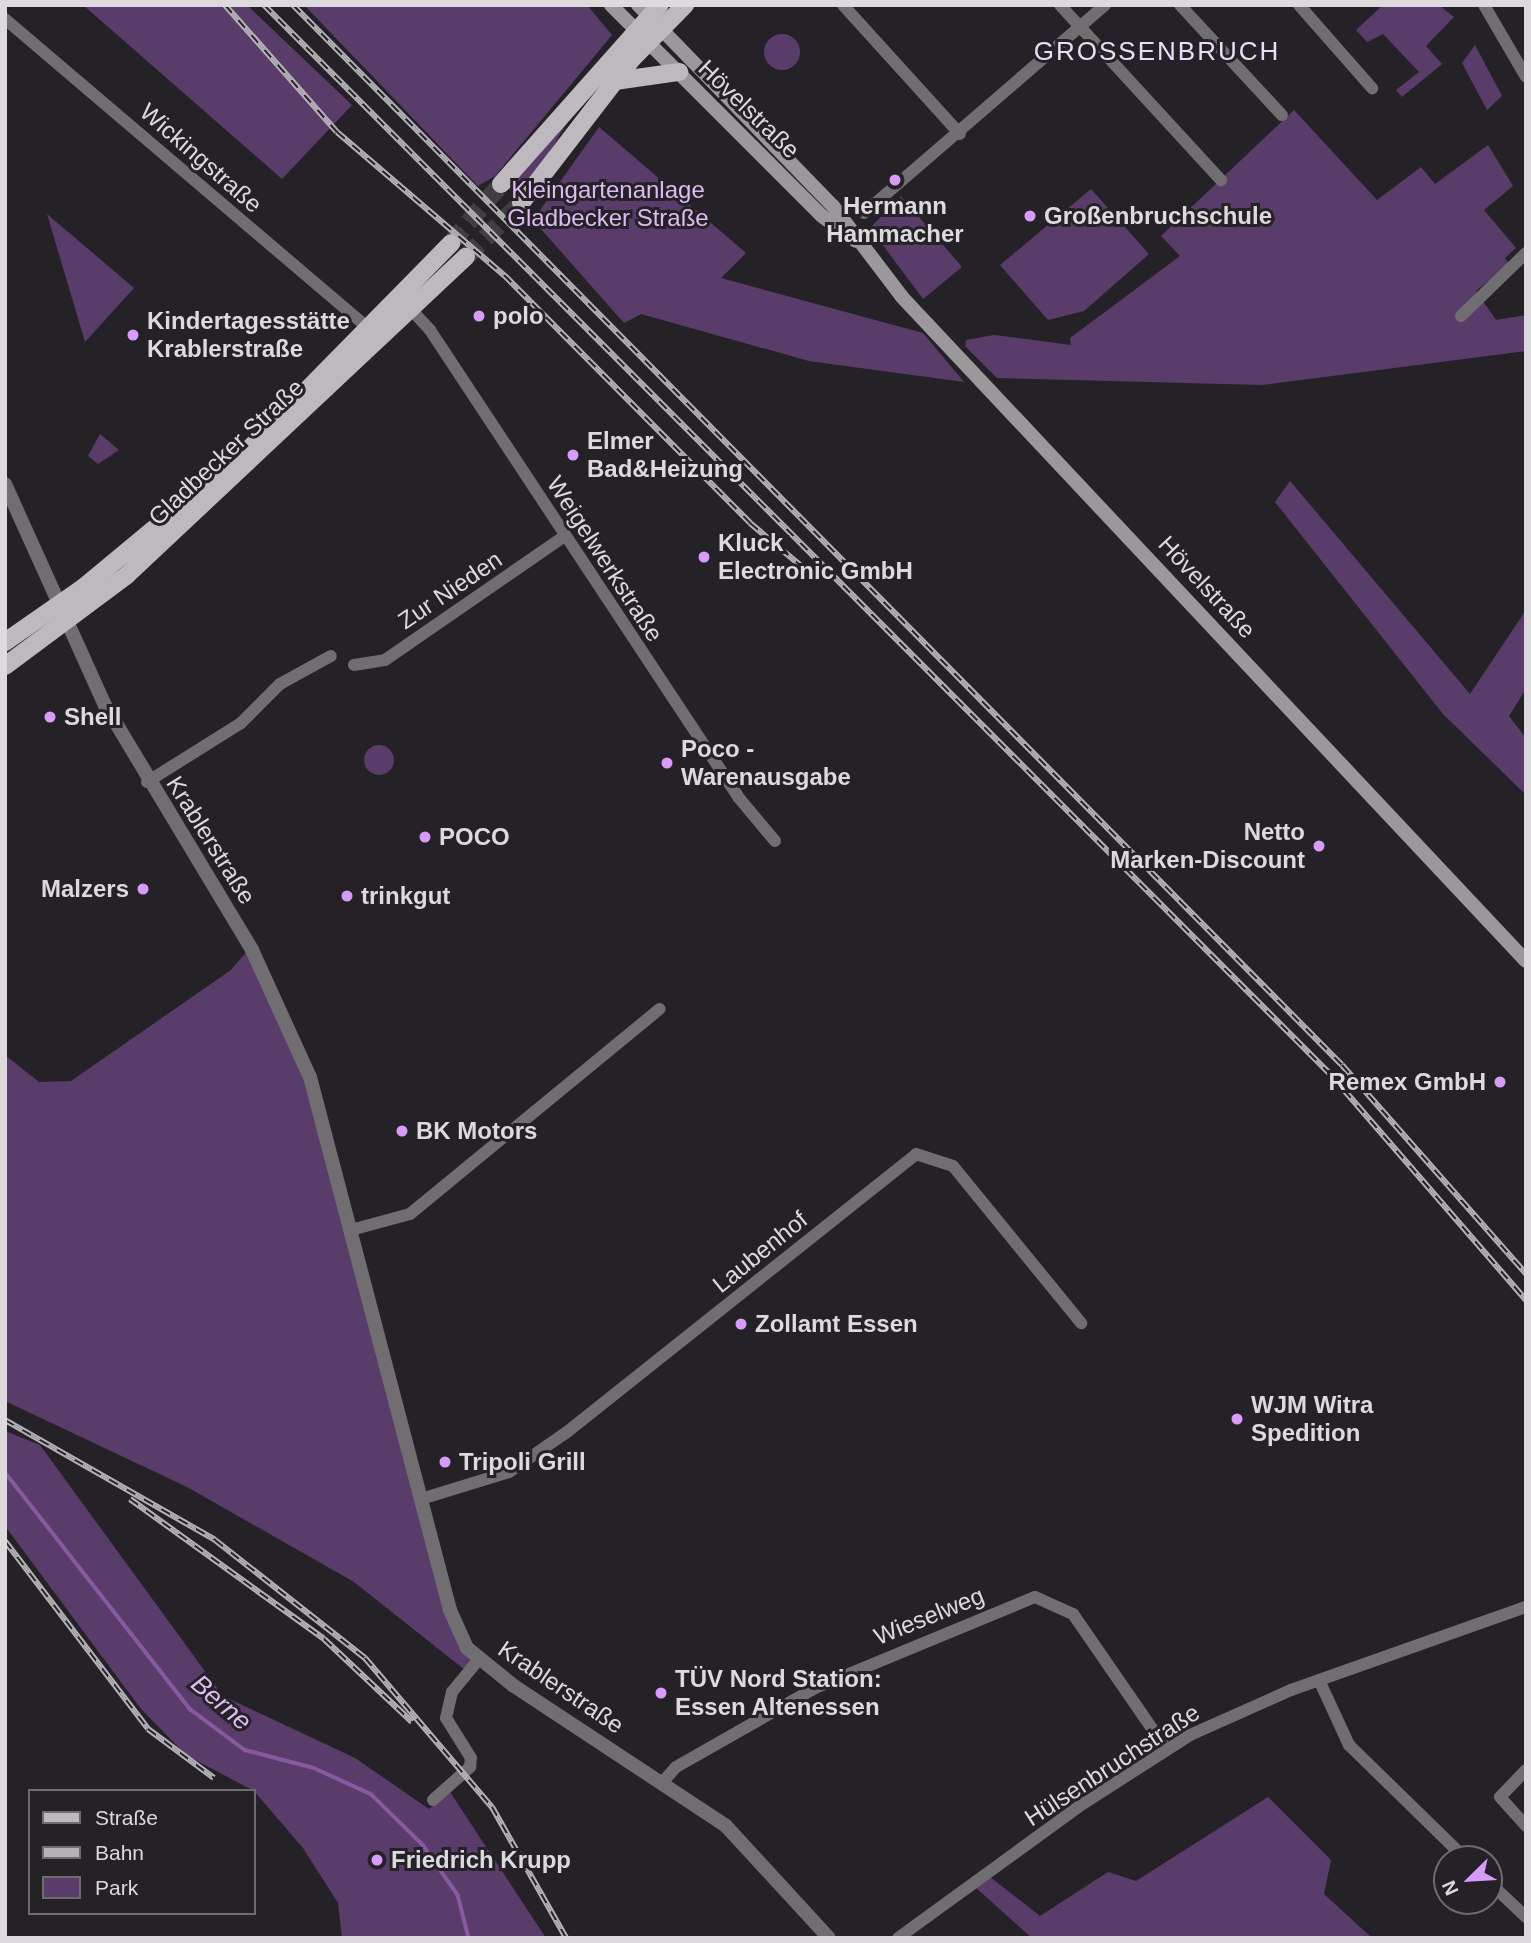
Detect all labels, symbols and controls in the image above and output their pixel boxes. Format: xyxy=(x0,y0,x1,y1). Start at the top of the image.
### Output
district label: GROSSENBRUCH xyxy=(1035,36,1279,68)
street label: Hövelstraße xyxy=(692,54,806,164)
street label: Wickingstraße xyxy=(134,97,268,219)
marker: Hermann Hammacher xyxy=(887,172,903,188)
park label: Kleingartenanlage Gladbecker Straße xyxy=(507,176,709,232)
place label: Hermann Hammacher xyxy=(826,192,964,248)
place label: Großenbruchschule xyxy=(1044,202,1272,230)
marker: Großenbruchschule xyxy=(1022,208,1038,224)
place label: polo xyxy=(493,302,544,330)
place label: Kindertagesstätte Krablerstraße xyxy=(147,307,350,363)
marker: polo xyxy=(471,308,487,324)
marker: Kindertagesstätte Krablerstraße xyxy=(125,327,141,343)
street label: Gladbecker Straße xyxy=(143,373,309,531)
place label: Elmer Bad&Heizung xyxy=(587,427,743,483)
marker: Elmer Bad&Heizung xyxy=(565,447,581,463)
street label: Weigelwerkstraße xyxy=(541,471,669,647)
place label: Kluck Electronic GmbH xyxy=(718,529,913,585)
street label: Hövelstraße xyxy=(1152,530,1262,644)
street label: Zur Nieden xyxy=(393,545,507,635)
marker: Kluck Electronic GmbH xyxy=(696,549,712,565)
place label: Shell xyxy=(64,703,121,731)
marker: Shell xyxy=(42,709,58,725)
place label: Poco - Warenausgabe xyxy=(681,735,851,791)
marker: Poco - Warenausgabe xyxy=(659,755,675,771)
street label: Krablerstraße xyxy=(160,771,262,909)
place label: Netto Marken-Discount xyxy=(1110,818,1305,874)
place label: POCO xyxy=(439,823,510,851)
marker: POCO xyxy=(417,829,433,845)
marker: Netto Marken-Discount xyxy=(1311,838,1327,854)
place label: Malzers xyxy=(41,875,129,903)
marker: Malzers xyxy=(135,881,151,897)
place label: trinkgut xyxy=(361,882,450,910)
marker: trinkgut xyxy=(339,888,355,904)
place label: Remex GmbH xyxy=(1329,1068,1486,1096)
marker: Remex GmbH xyxy=(1492,1074,1508,1090)
place label: BK Motors xyxy=(416,1117,537,1145)
marker: BK Motors xyxy=(394,1123,410,1139)
street label: Laubenhof xyxy=(707,1205,813,1299)
place label: Zollamt Essen xyxy=(755,1310,918,1338)
marker: Zollamt Essen xyxy=(733,1316,749,1332)
place label: WJM Witra Spedition xyxy=(1251,1391,1373,1447)
marker: WJM Witra Spedition xyxy=(1229,1411,1245,1427)
place label: Tripoli Grill xyxy=(459,1448,586,1476)
marker: Tripoli Grill xyxy=(437,1454,453,1470)
street label: Wieselweg xyxy=(870,1581,988,1651)
street label: Krablerstraße xyxy=(493,1634,629,1740)
place label: TÜV Nord Station: Essen Altenessen xyxy=(675,1665,882,1721)
water label: Berne xyxy=(185,1668,257,1738)
marker: TÜV Nord Station: Essen Altenessen xyxy=(653,1685,669,1701)
street label: Hülsenbruchstraße xyxy=(1019,1698,1205,1832)
legend xyxy=(28,1789,256,1915)
text: Straße xyxy=(95,1806,158,1829)
text: Bahn xyxy=(95,1841,144,1864)
north arrow xyxy=(1433,1845,1503,1915)
place label: Friedrich Krupp xyxy=(391,1846,571,1874)
marker: Friedrich Krupp xyxy=(369,1852,385,1868)
text: Park xyxy=(95,1876,138,1899)
text: N xyxy=(1438,1877,1463,1898)

